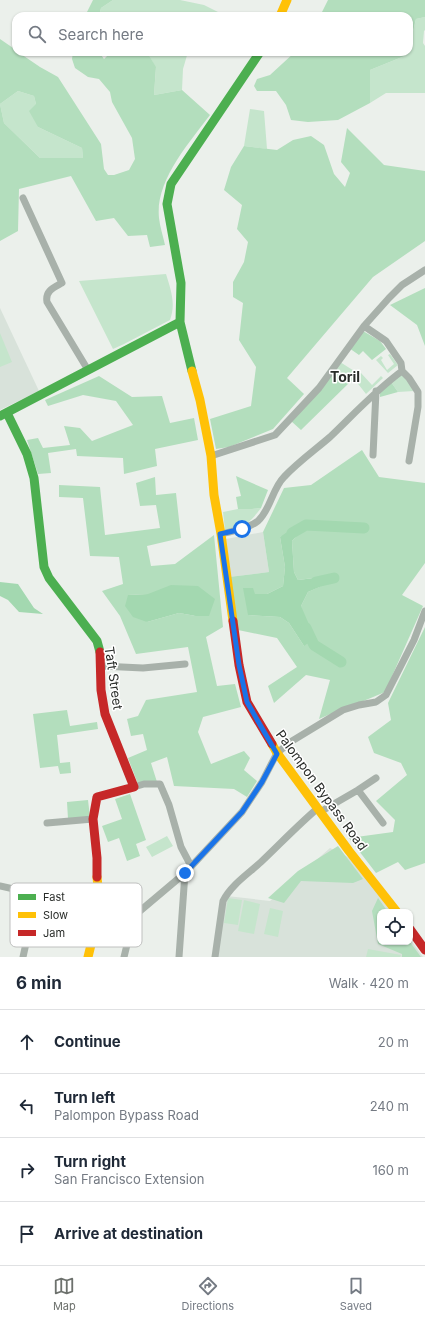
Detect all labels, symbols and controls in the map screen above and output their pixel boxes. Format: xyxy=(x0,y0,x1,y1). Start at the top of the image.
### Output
search box xyxy=(12,12,413,56)
icon: search xyxy=(26,23,48,45)
text: Search here xyxy=(58,25,144,44)
district label: Toril xyxy=(330,368,360,385)
route start xyxy=(233,520,251,538)
street label: Taft Street xyxy=(102,645,126,711)
street label: Palompon Bypass Road xyxy=(273,727,371,853)
route end xyxy=(176,864,194,882)
legend xyxy=(10,883,142,947)
text: Fast xyxy=(43,890,65,904)
text: Slow xyxy=(43,908,68,922)
map controls xyxy=(377,909,413,945)
button: locate xyxy=(377,909,413,945)
text: Jam xyxy=(43,926,65,940)
text: 6 min xyxy=(16,973,62,993)
text: Walk · 420 m xyxy=(329,975,409,991)
icon: ahead xyxy=(16,1031,38,1053)
text: Continue xyxy=(54,1032,121,1051)
text: 20 m xyxy=(378,1034,409,1050)
text: Turn left xyxy=(54,1088,115,1107)
icon: left xyxy=(16,1095,38,1117)
text: 240 m xyxy=(370,1098,409,1114)
text: Palompon Bypass Road xyxy=(54,1107,199,1123)
text: Turn right xyxy=(54,1152,126,1171)
icon: right xyxy=(16,1159,38,1181)
text: 160 m xyxy=(372,1162,409,1178)
text: San Francisco Extension xyxy=(54,1171,205,1187)
icon: arrive xyxy=(16,1223,38,1245)
text: Arrive at destination xyxy=(54,1224,203,1243)
tab: Map xyxy=(53,1275,76,1313)
tab: Directions xyxy=(182,1275,234,1313)
tab: Saved xyxy=(340,1275,372,1313)

